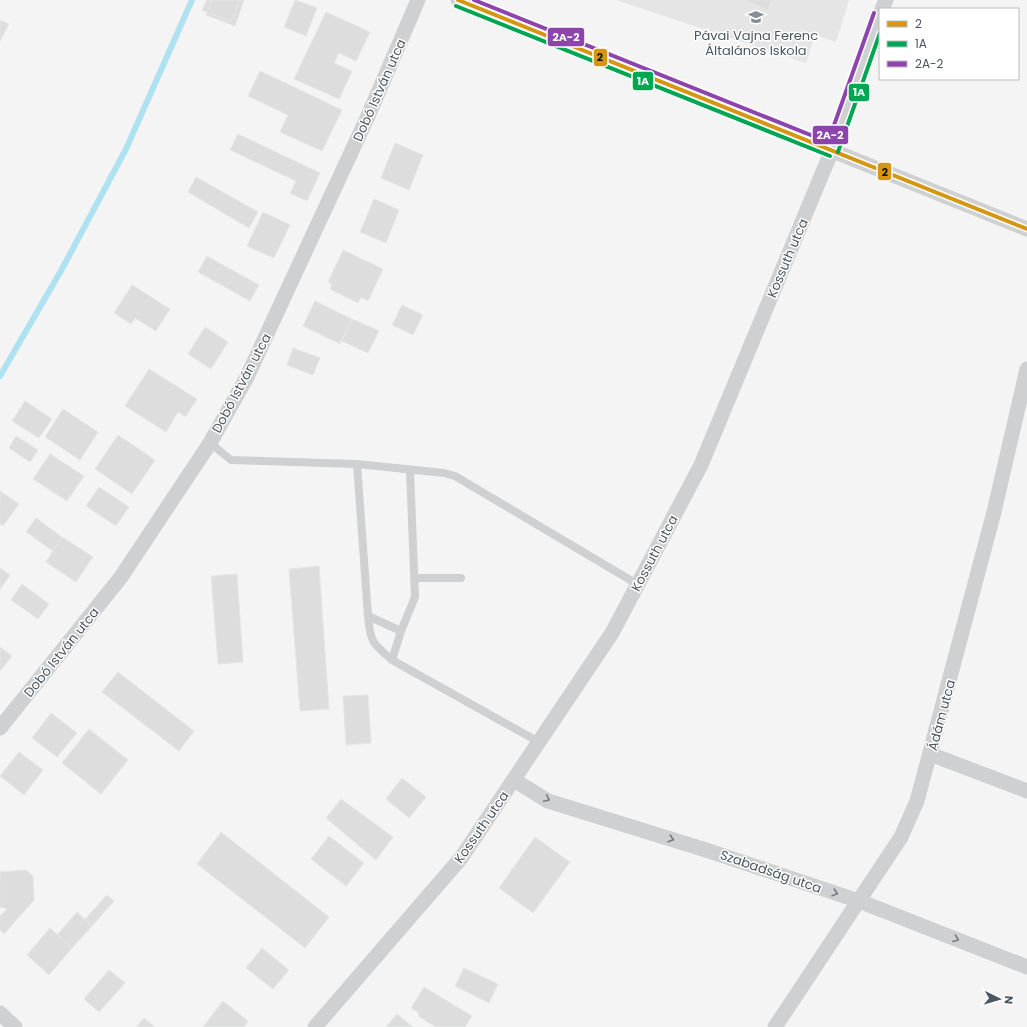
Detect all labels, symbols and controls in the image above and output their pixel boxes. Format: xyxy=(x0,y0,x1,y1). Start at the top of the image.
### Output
school or university icon: Pávai Vajna Ferenc Általános Iskola xyxy=(747,8,765,26)
legend xyxy=(879,8,1019,80)
text: 2 xyxy=(915,15,922,32)
place label: Pávai Vajna Ferenc Általános Iskola xyxy=(694,26,818,60)
line badge: 2A-2 xyxy=(547,27,585,47)
text: 2A-2 xyxy=(552,29,580,45)
text: 1A xyxy=(915,35,927,52)
street label: Dobó István utca xyxy=(348,36,411,145)
line badge: 2 xyxy=(593,48,608,67)
text: 2 xyxy=(597,49,603,65)
text: 2A-2 xyxy=(915,55,944,72)
line badge: 1A xyxy=(632,71,654,91)
text: 1A xyxy=(637,73,649,89)
line badge: 1A xyxy=(848,83,870,102)
text: 1A xyxy=(853,84,865,100)
line badge: 2A-2 xyxy=(812,125,849,145)
text: 2A-2 xyxy=(816,127,844,143)
line badge: 2 xyxy=(877,162,892,181)
text: 2 xyxy=(882,164,888,180)
street label: Kossuth utca xyxy=(762,216,813,301)
street label: Dobó István utca xyxy=(207,330,276,436)
street label: Kossuth utca xyxy=(626,512,683,595)
street label: Dobó István utca xyxy=(19,603,104,701)
street label: Ádám utca xyxy=(923,677,960,753)
street label: Kossuth utca xyxy=(449,787,513,867)
one-way arrow xyxy=(543,794,551,802)
one-way arrow xyxy=(668,834,675,843)
street label: Szabadság utca xyxy=(718,845,824,898)
one-way arrow xyxy=(831,888,838,897)
one-way arrow xyxy=(953,934,960,942)
north arrow xyxy=(979,979,1019,1019)
text: N xyxy=(1001,995,1017,1005)

